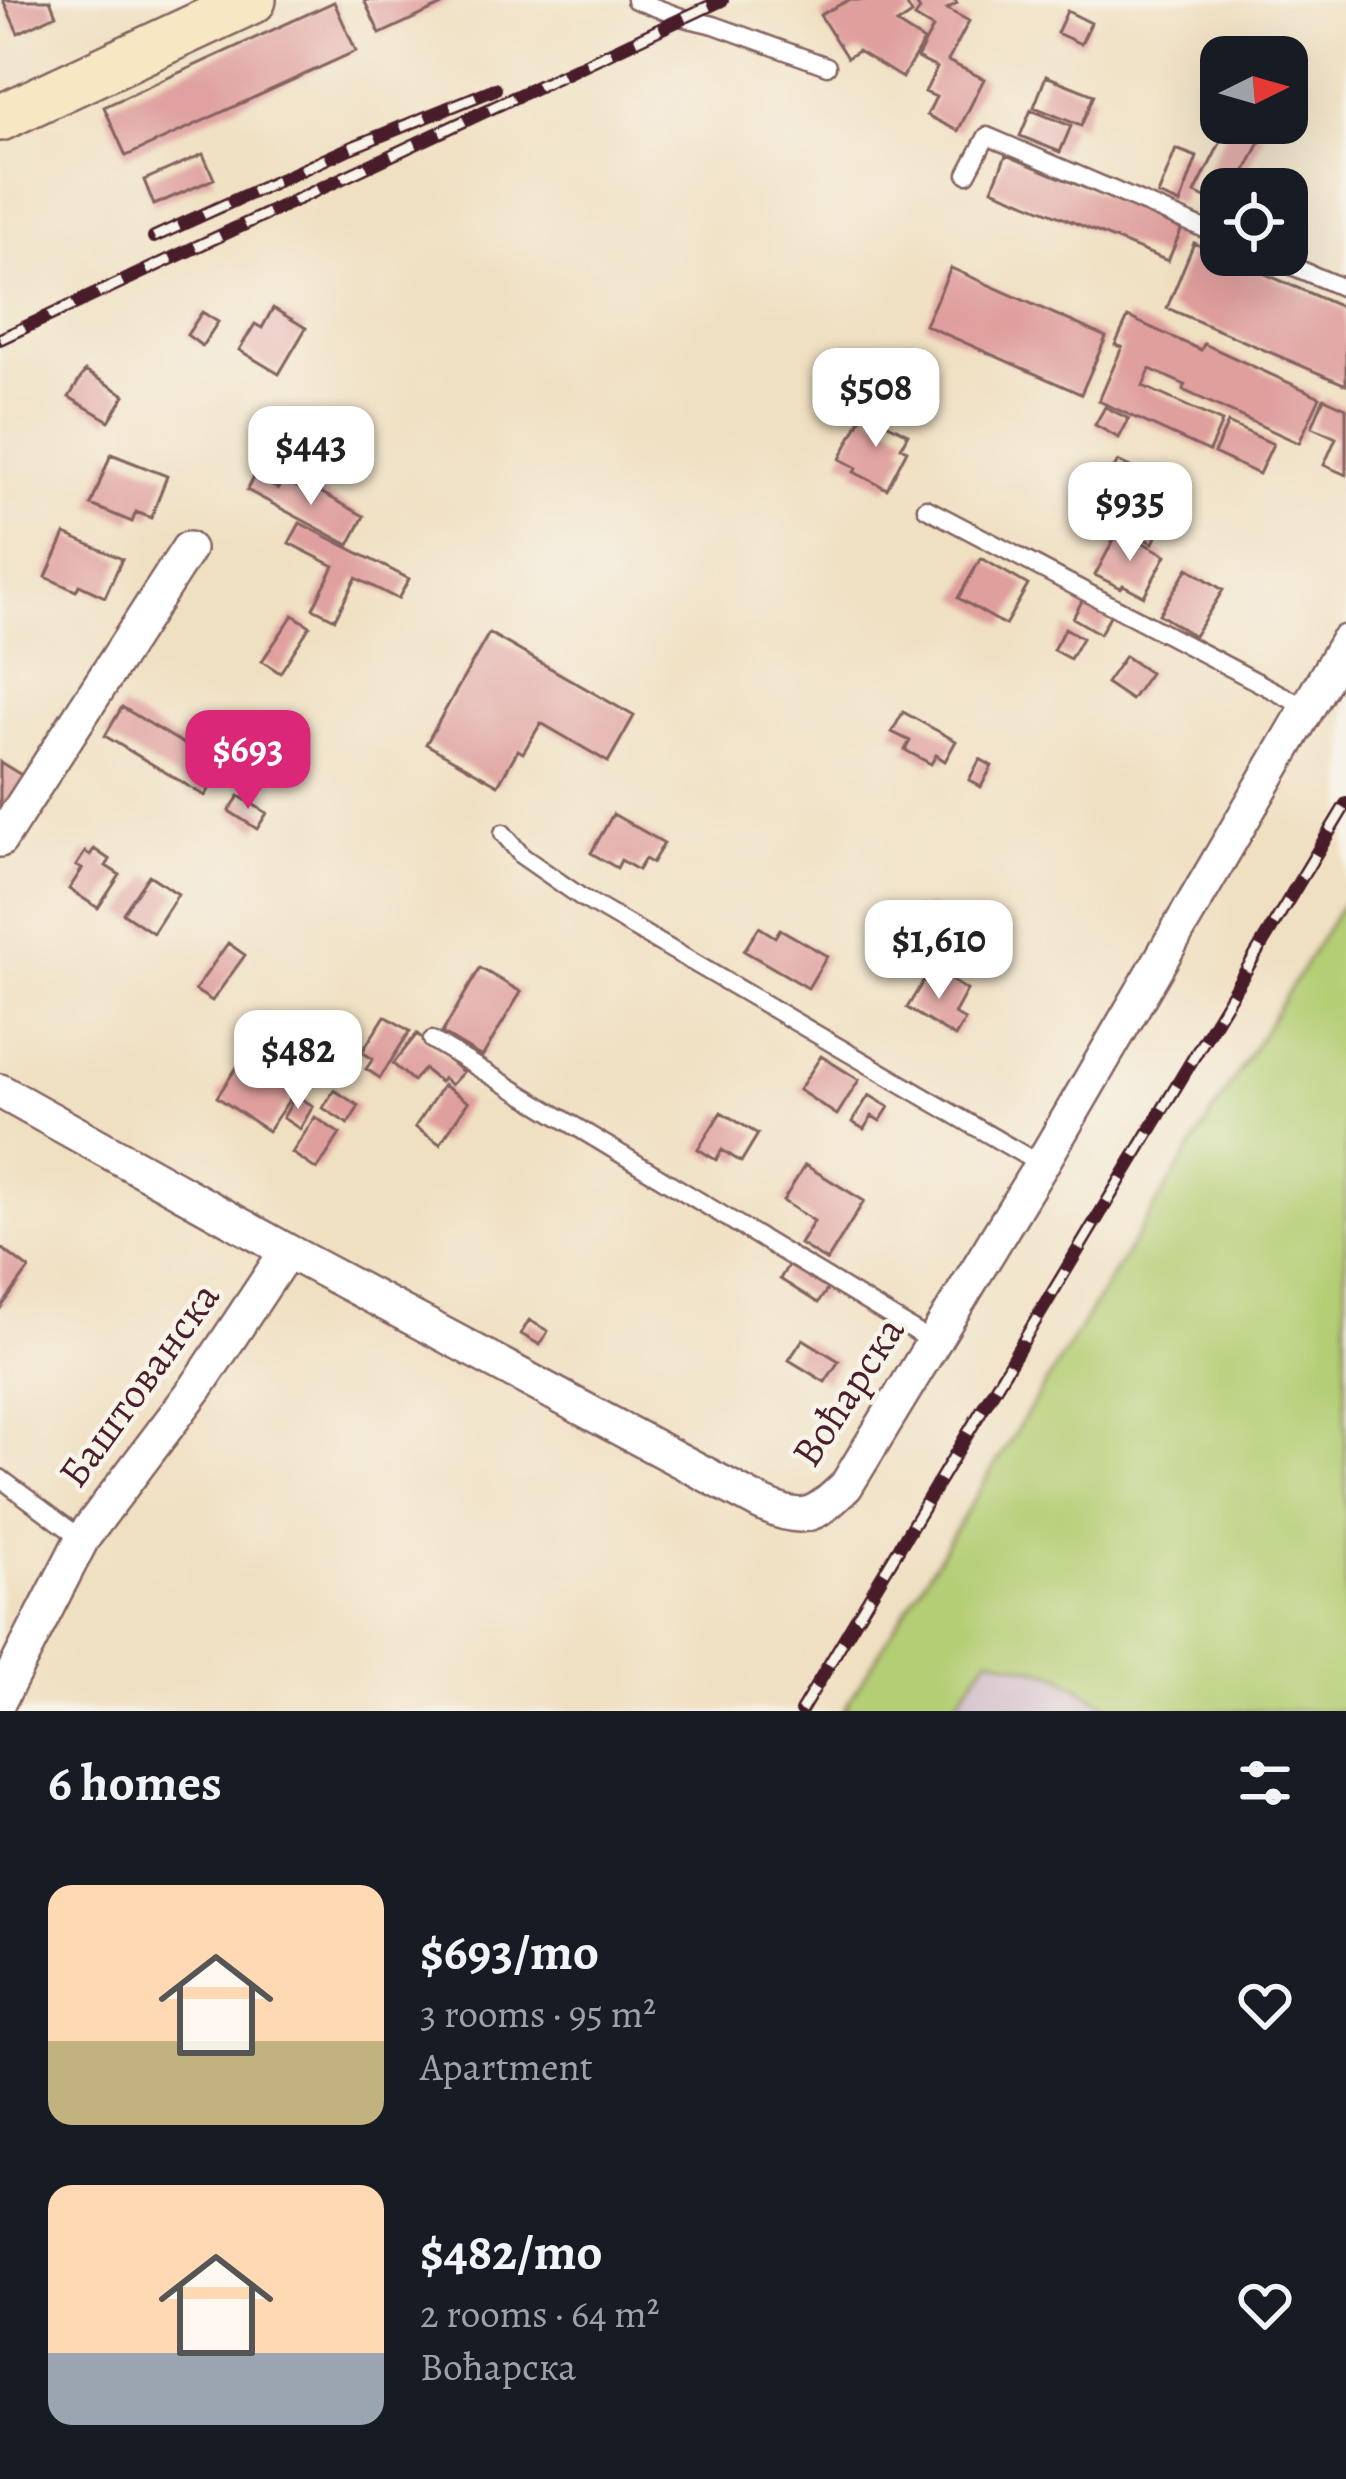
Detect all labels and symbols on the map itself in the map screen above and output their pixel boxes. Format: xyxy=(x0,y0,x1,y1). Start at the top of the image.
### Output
north arrow xyxy=(1200,36,1308,144)
pin: $508 xyxy=(805,348,947,450)
pin: $443 xyxy=(240,406,382,508)
pin: $935 xyxy=(1059,462,1201,564)
pin: $693 xyxy=(177,710,319,812)
pin: $1,610 xyxy=(841,900,1037,1002)
pin: $482 xyxy=(227,1010,369,1112)
street label: Баштованска xyxy=(45,1270,233,1499)
street label: Воћарска xyxy=(778,1305,918,1477)

